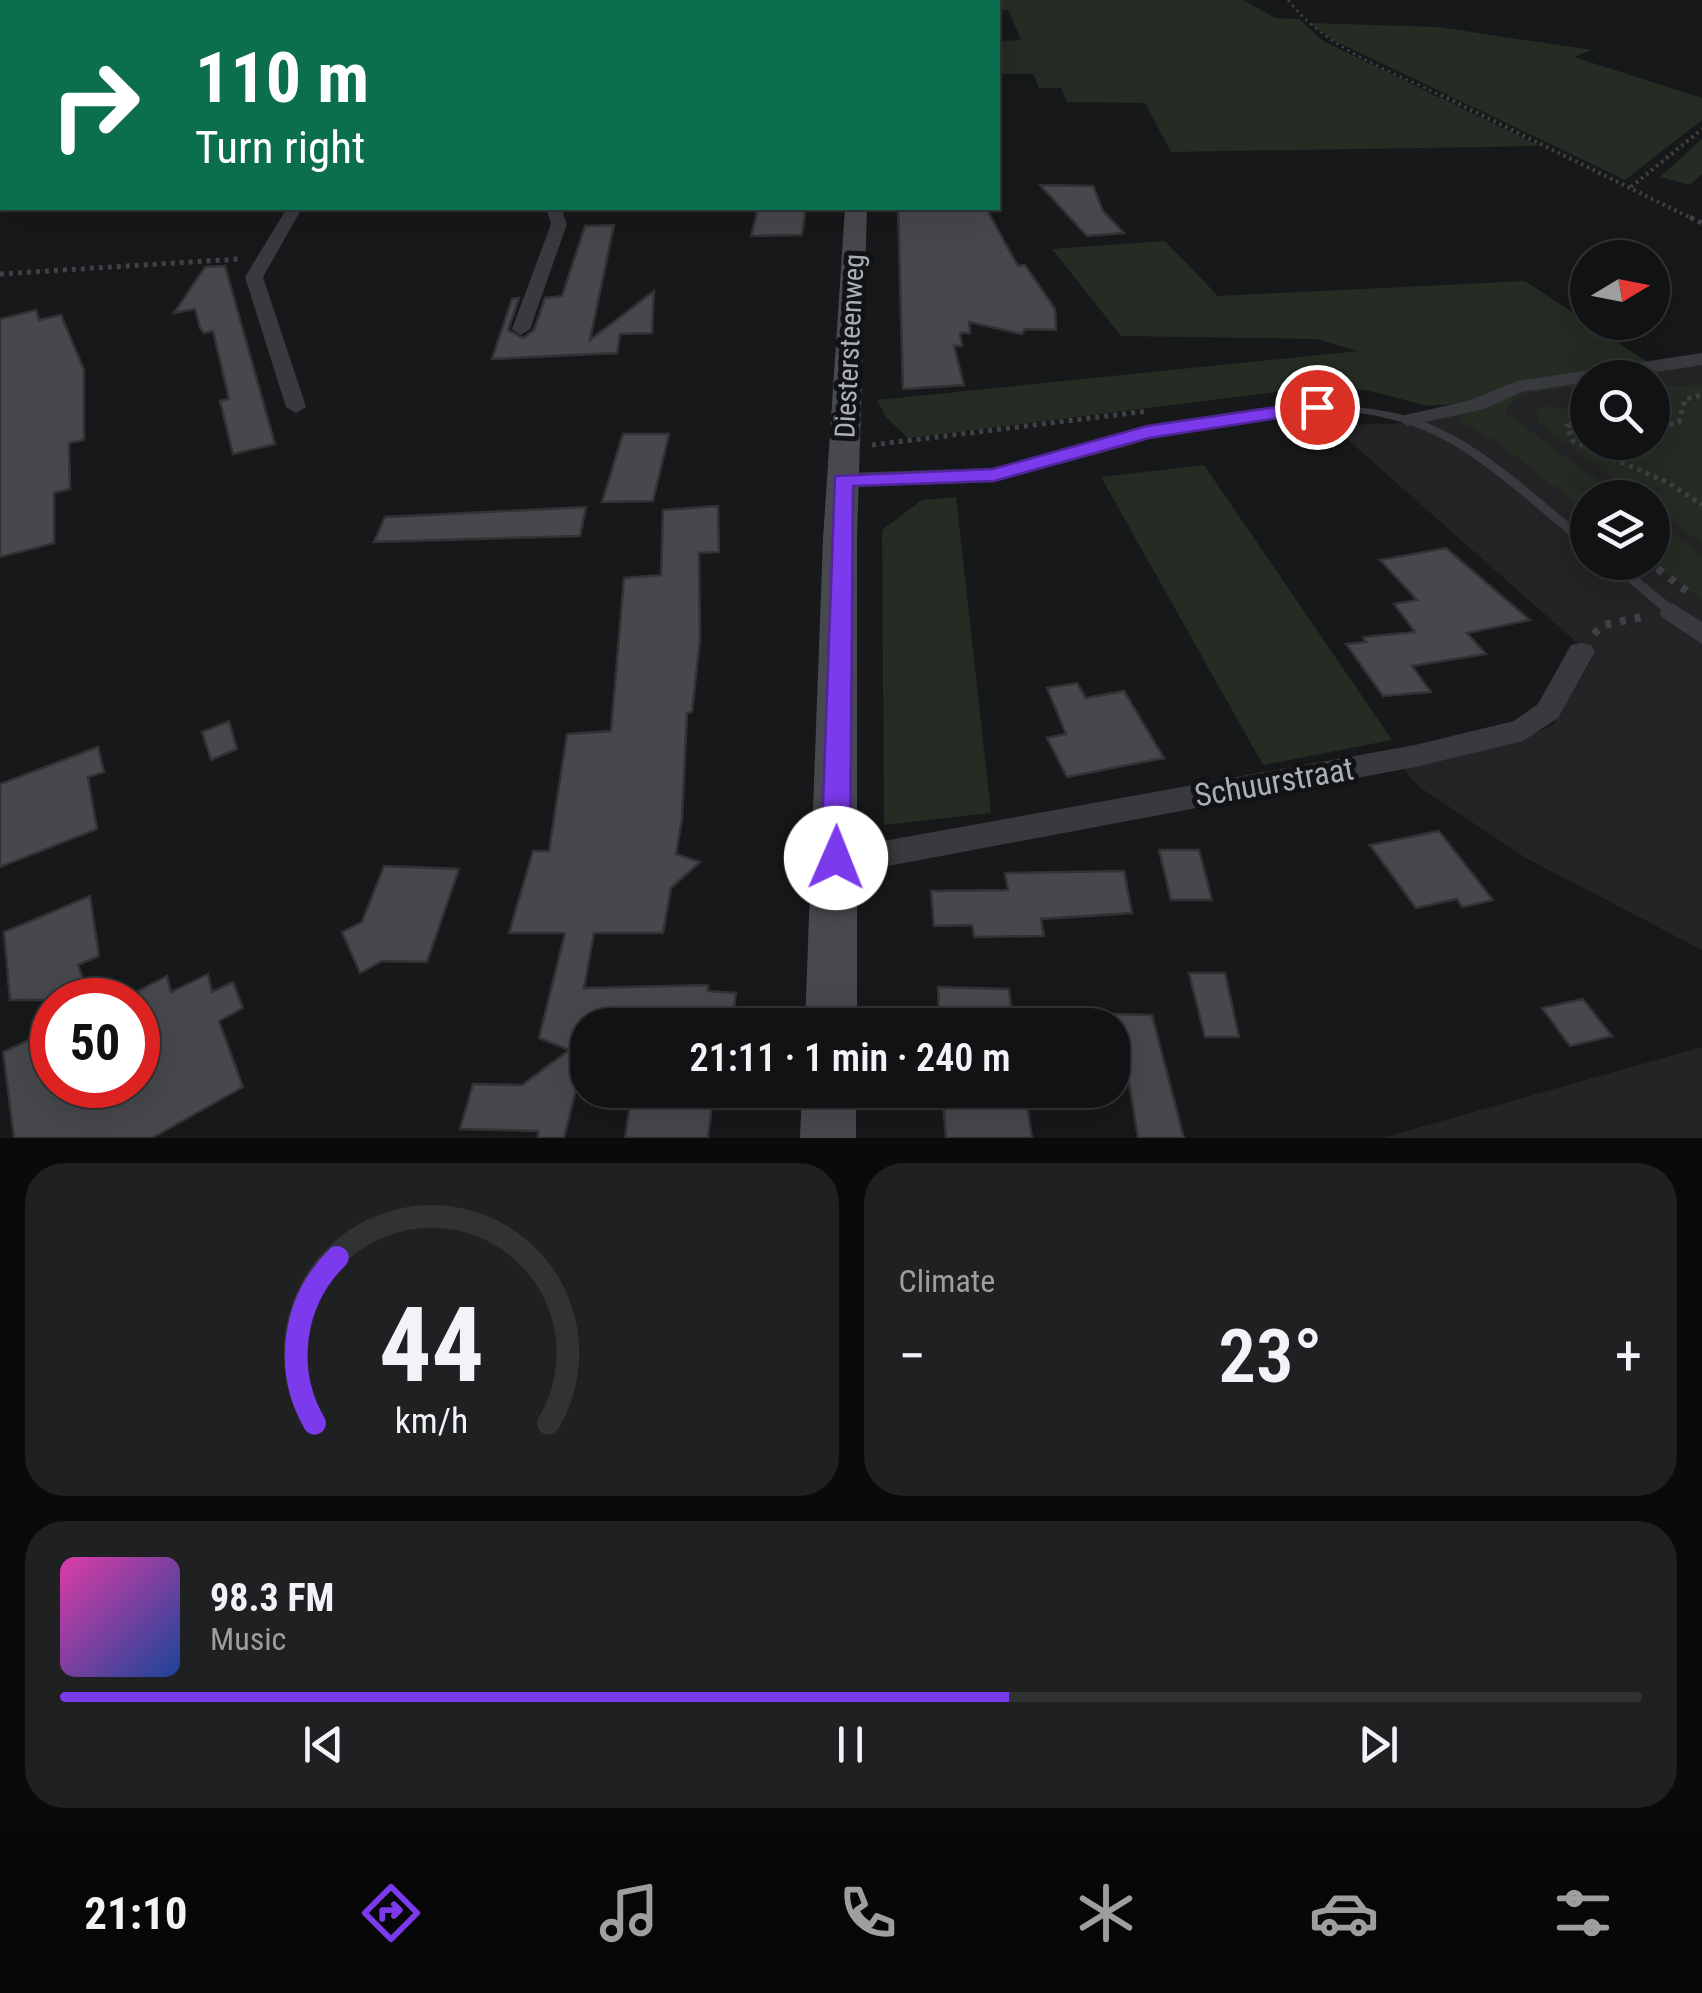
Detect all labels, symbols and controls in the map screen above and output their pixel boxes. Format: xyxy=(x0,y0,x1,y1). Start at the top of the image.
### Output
text: 110 m xyxy=(195,37,369,119)
icon: right xyxy=(30,40,160,170)
text: Turn right xyxy=(195,121,365,174)
north arrow xyxy=(1570,240,1670,340)
map controls xyxy=(1570,240,1670,580)
street label: Diestersteenweg xyxy=(828,253,871,439)
button: search xyxy=(1570,360,1670,460)
pin xyxy=(1275,365,1360,450)
icon: arrive xyxy=(1290,380,1345,435)
button: layers xyxy=(1570,480,1670,580)
street label: Schuurstraat xyxy=(1192,749,1356,815)
position arrow xyxy=(784,806,888,910)
speed limit sign: 50 xyxy=(30,978,160,1108)
text: 21:11 · 1 min · 240 m xyxy=(690,1036,1010,1080)
text: Climate xyxy=(899,1262,995,1300)
text: 44 xyxy=(379,1285,484,1406)
text: 23° xyxy=(1218,1312,1323,1400)
text: − xyxy=(899,1324,926,1388)
text: + xyxy=(1615,1324,1642,1388)
text: km/h xyxy=(395,1400,469,1442)
text: 98.3 FM xyxy=(210,1576,334,1620)
text: Music xyxy=(210,1620,286,1658)
icon: previous xyxy=(296,1717,351,1772)
icon: pause xyxy=(823,1717,878,1772)
icon: next xyxy=(1351,1717,1406,1772)
icon: directions xyxy=(356,1878,426,1948)
icon: music xyxy=(594,1878,664,1948)
icon: phone xyxy=(833,1878,903,1948)
icon: climate xyxy=(1071,1878,1141,1948)
icon: car xyxy=(1309,1878,1379,1948)
icon: filters xyxy=(1548,1878,1618,1948)
text: 21:10 xyxy=(84,1887,187,1940)

